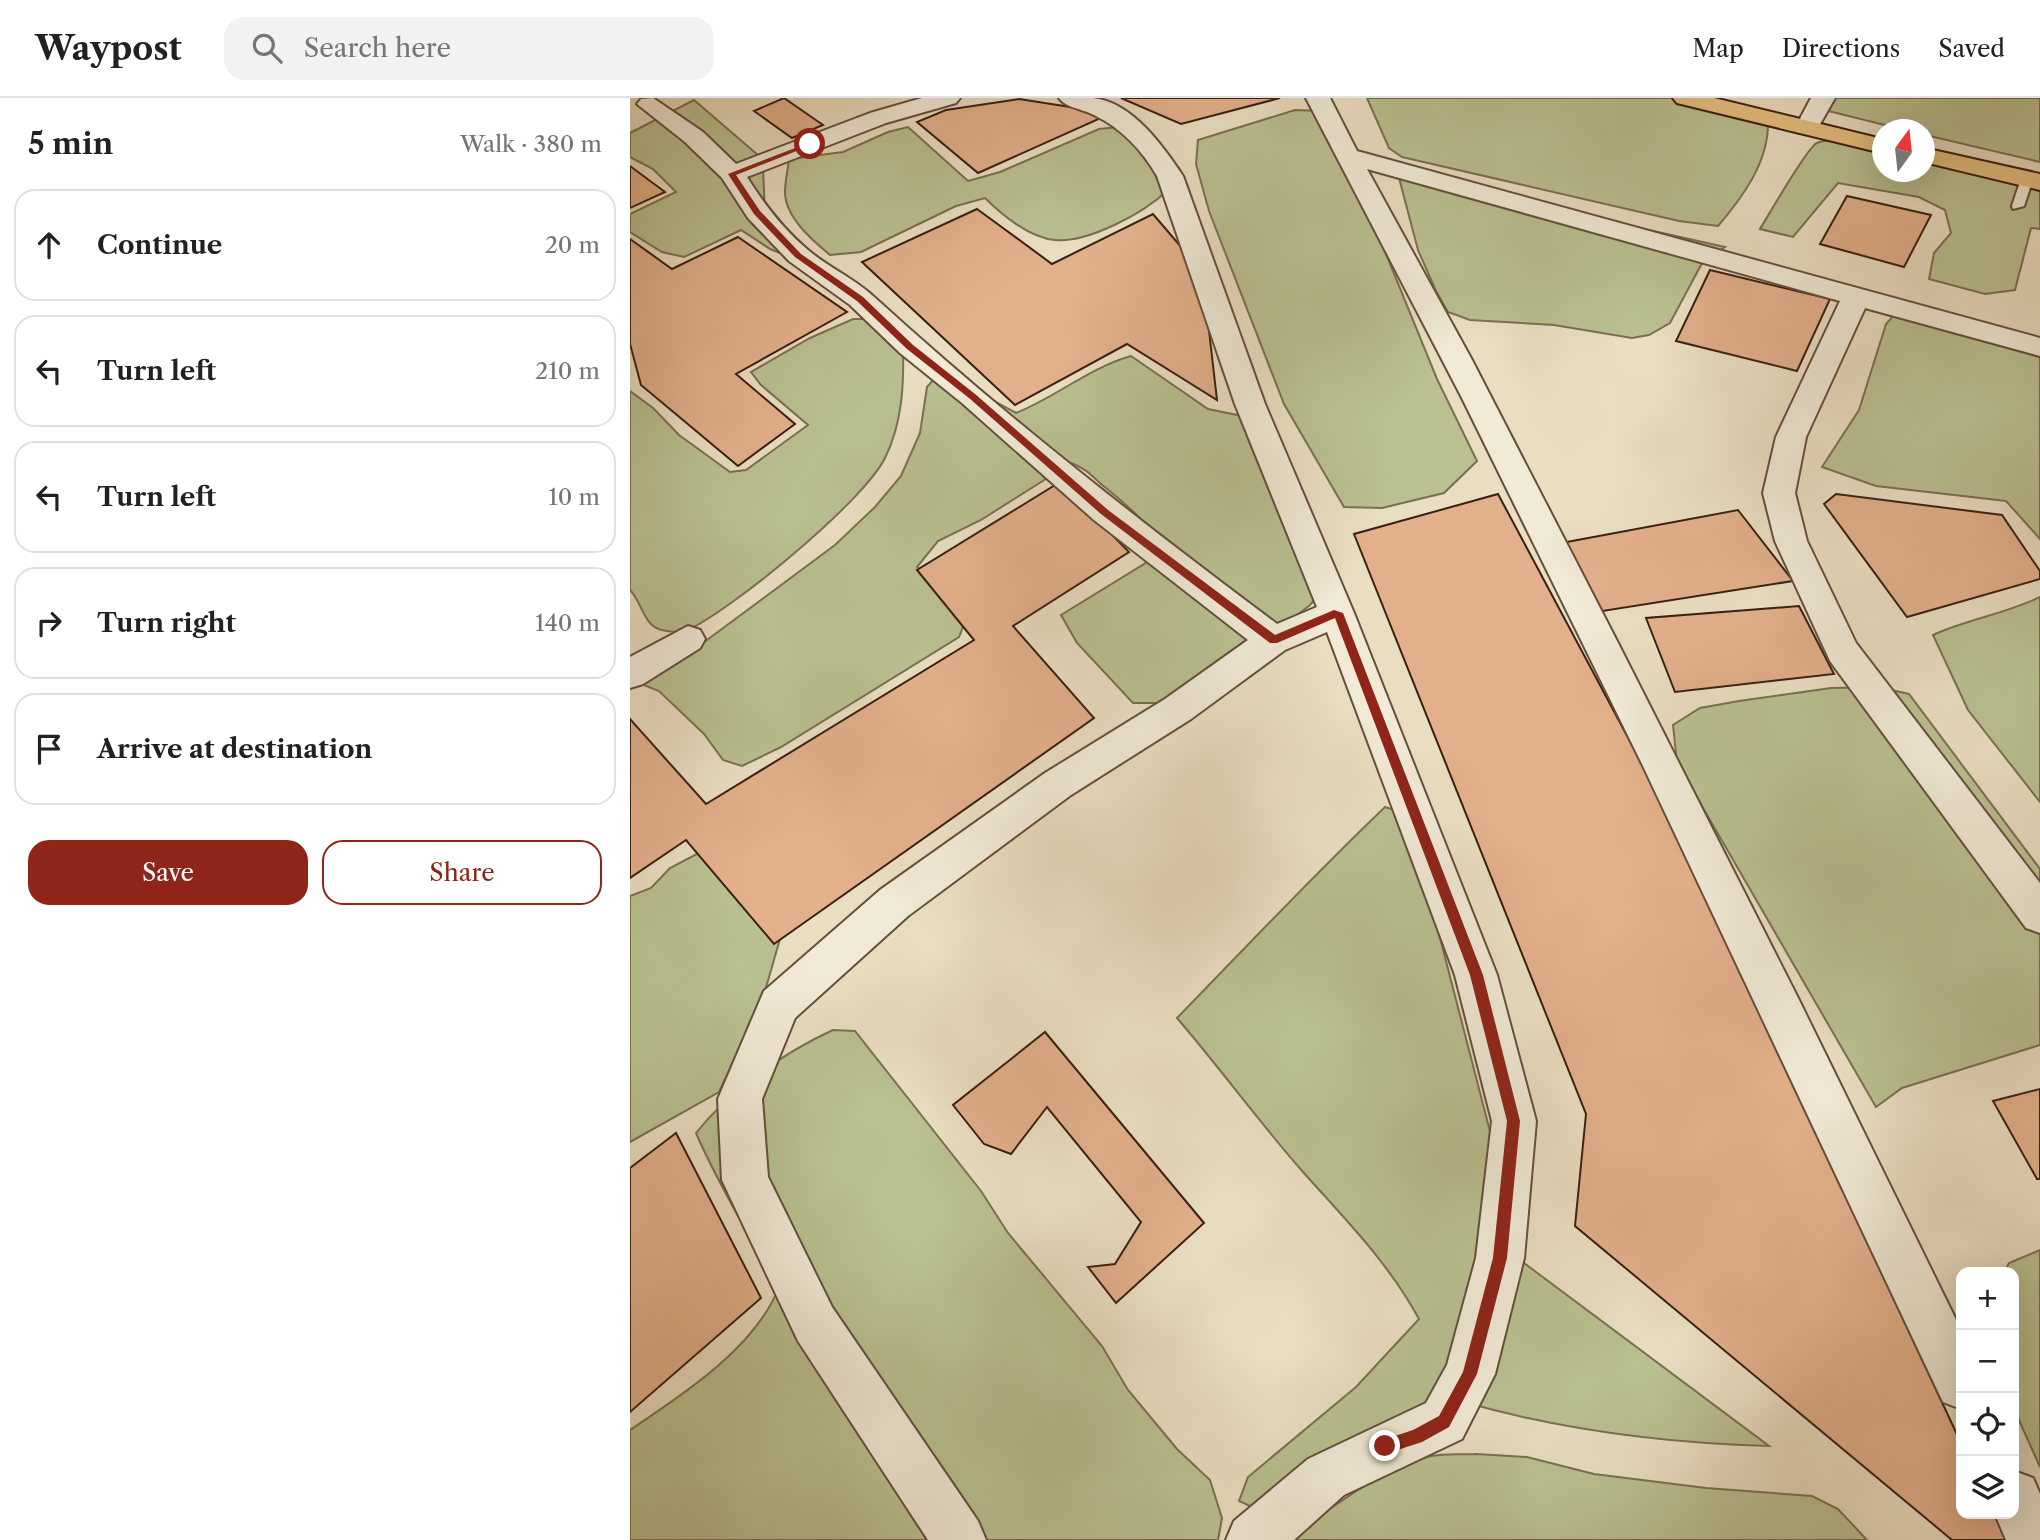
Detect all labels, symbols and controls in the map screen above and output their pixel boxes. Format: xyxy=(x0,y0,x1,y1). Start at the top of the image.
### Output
search box xyxy=(224,17,714,80)
text: Waypost xyxy=(35,28,182,69)
icon: search xyxy=(248,29,286,67)
text: Search here xyxy=(304,32,451,64)
text: Map xyxy=(1692,34,1744,63)
text: Directions xyxy=(1782,34,1900,63)
text: Saved xyxy=(1938,34,2005,63)
north arrow xyxy=(1872,119,1935,182)
text: 5 min xyxy=(28,125,113,162)
route start xyxy=(794,128,825,159)
text: Walk · 380 m xyxy=(460,130,602,158)
icon: ahead xyxy=(30,226,68,264)
text: Continue xyxy=(97,229,222,261)
text: 20 m xyxy=(545,231,600,259)
icon: left xyxy=(30,352,68,390)
text: Turn left xyxy=(97,355,216,387)
text: 210 m xyxy=(535,357,600,385)
icon: left xyxy=(30,478,68,516)
text: Turn left xyxy=(97,481,216,513)
text: 10 m xyxy=(548,483,600,511)
icon: right xyxy=(30,604,68,642)
text: Turn right xyxy=(97,607,236,639)
text: 140 m xyxy=(535,609,600,637)
icon: arrive xyxy=(30,730,68,768)
text: Arrive at destination xyxy=(97,733,372,765)
button: Save xyxy=(28,840,308,905)
button: Share xyxy=(322,840,602,905)
map controls xyxy=(1956,1267,2019,1519)
button: + xyxy=(1956,1267,2019,1330)
button: − xyxy=(1956,1330,2019,1393)
button: locate xyxy=(1956,1393,2019,1456)
route end xyxy=(1369,1430,1400,1461)
button: layers xyxy=(1956,1456,2019,1519)

